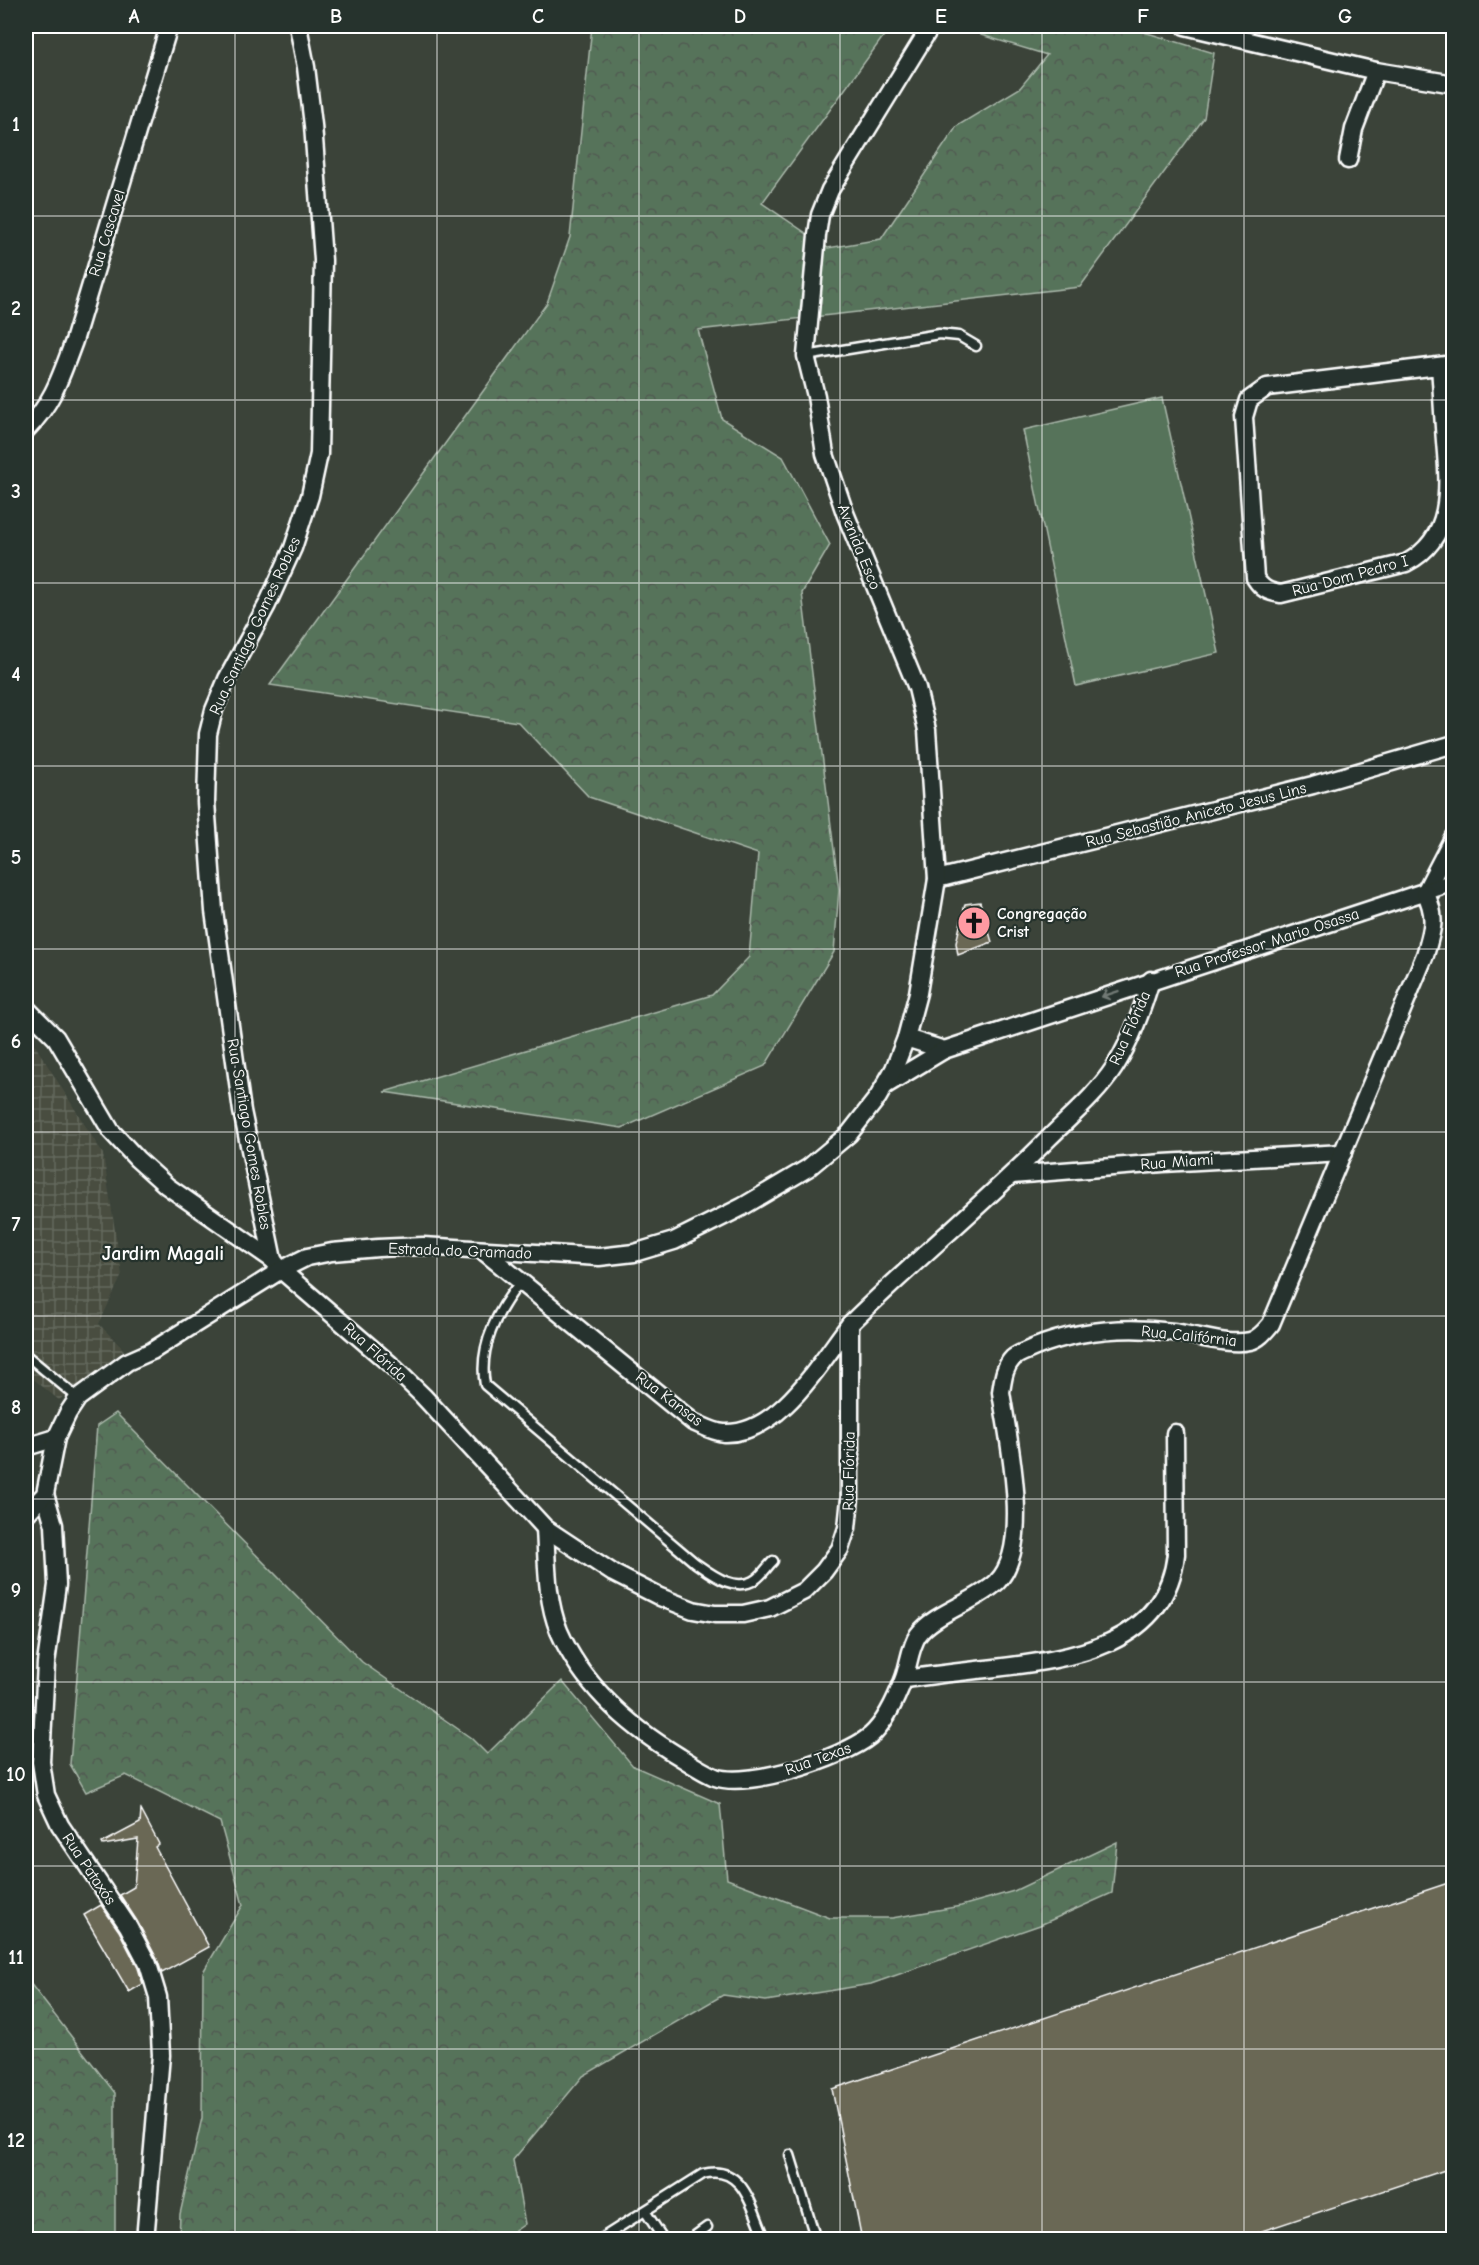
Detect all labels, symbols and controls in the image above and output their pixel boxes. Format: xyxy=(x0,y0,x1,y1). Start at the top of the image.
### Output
text: A xyxy=(128,5,140,28)
text: B xyxy=(330,5,342,28)
text: C xyxy=(532,5,544,28)
text: D xyxy=(734,5,746,28)
text: E xyxy=(935,5,947,28)
text: F xyxy=(1137,5,1149,28)
text: G xyxy=(1338,5,1352,28)
text: 1 xyxy=(12,113,20,136)
street label: Rua Cascavel xyxy=(85,187,129,279)
text: 2 xyxy=(11,297,21,320)
text: 3 xyxy=(11,480,21,503)
street label: Avenida Esco xyxy=(834,502,884,592)
street label: Rua Santiago Gomes Robles xyxy=(206,534,304,718)
street label: Rua Dom Pedro I xyxy=(1290,552,1410,600)
text: 4 xyxy=(11,663,21,686)
street label: Rua Sebastião Aniceto Jesus Lins xyxy=(1084,779,1308,851)
text: 5 xyxy=(11,846,21,869)
church icon: Congregação Crist xyxy=(956,905,992,941)
place label: Congregação Crist xyxy=(997,905,1087,941)
street label: Rua Professor Mario Osassa xyxy=(1173,905,1361,981)
street label: Rua Flórida xyxy=(1106,988,1154,1068)
one-way arrow xyxy=(1101,989,1120,1000)
text: 6 xyxy=(11,1030,21,1053)
street label: Rua Santiago Gomes Robles xyxy=(223,1037,275,1231)
street label: Rua Miami xyxy=(1140,1150,1214,1174)
text: 7 xyxy=(12,1213,21,1236)
street label: Estrada do Gramado xyxy=(388,1239,532,1263)
district label: Jardim Magali xyxy=(102,1242,224,1265)
street label: Rua Flórida xyxy=(340,1319,410,1385)
street label: Rua Califórnia xyxy=(1140,1322,1238,1350)
street label: Rua Kansas xyxy=(632,1368,706,1430)
text: 8 xyxy=(11,1396,21,1419)
street label: Rua Flórida xyxy=(839,1431,859,1511)
text: 9 xyxy=(11,1579,21,1602)
street label: Rua Texas xyxy=(783,1739,854,1779)
text: 10 xyxy=(6,1763,26,1786)
street label: Rua Pataxós xyxy=(58,1830,120,1908)
text: 11 xyxy=(8,1946,24,1969)
text: 12 xyxy=(7,2129,25,2152)

